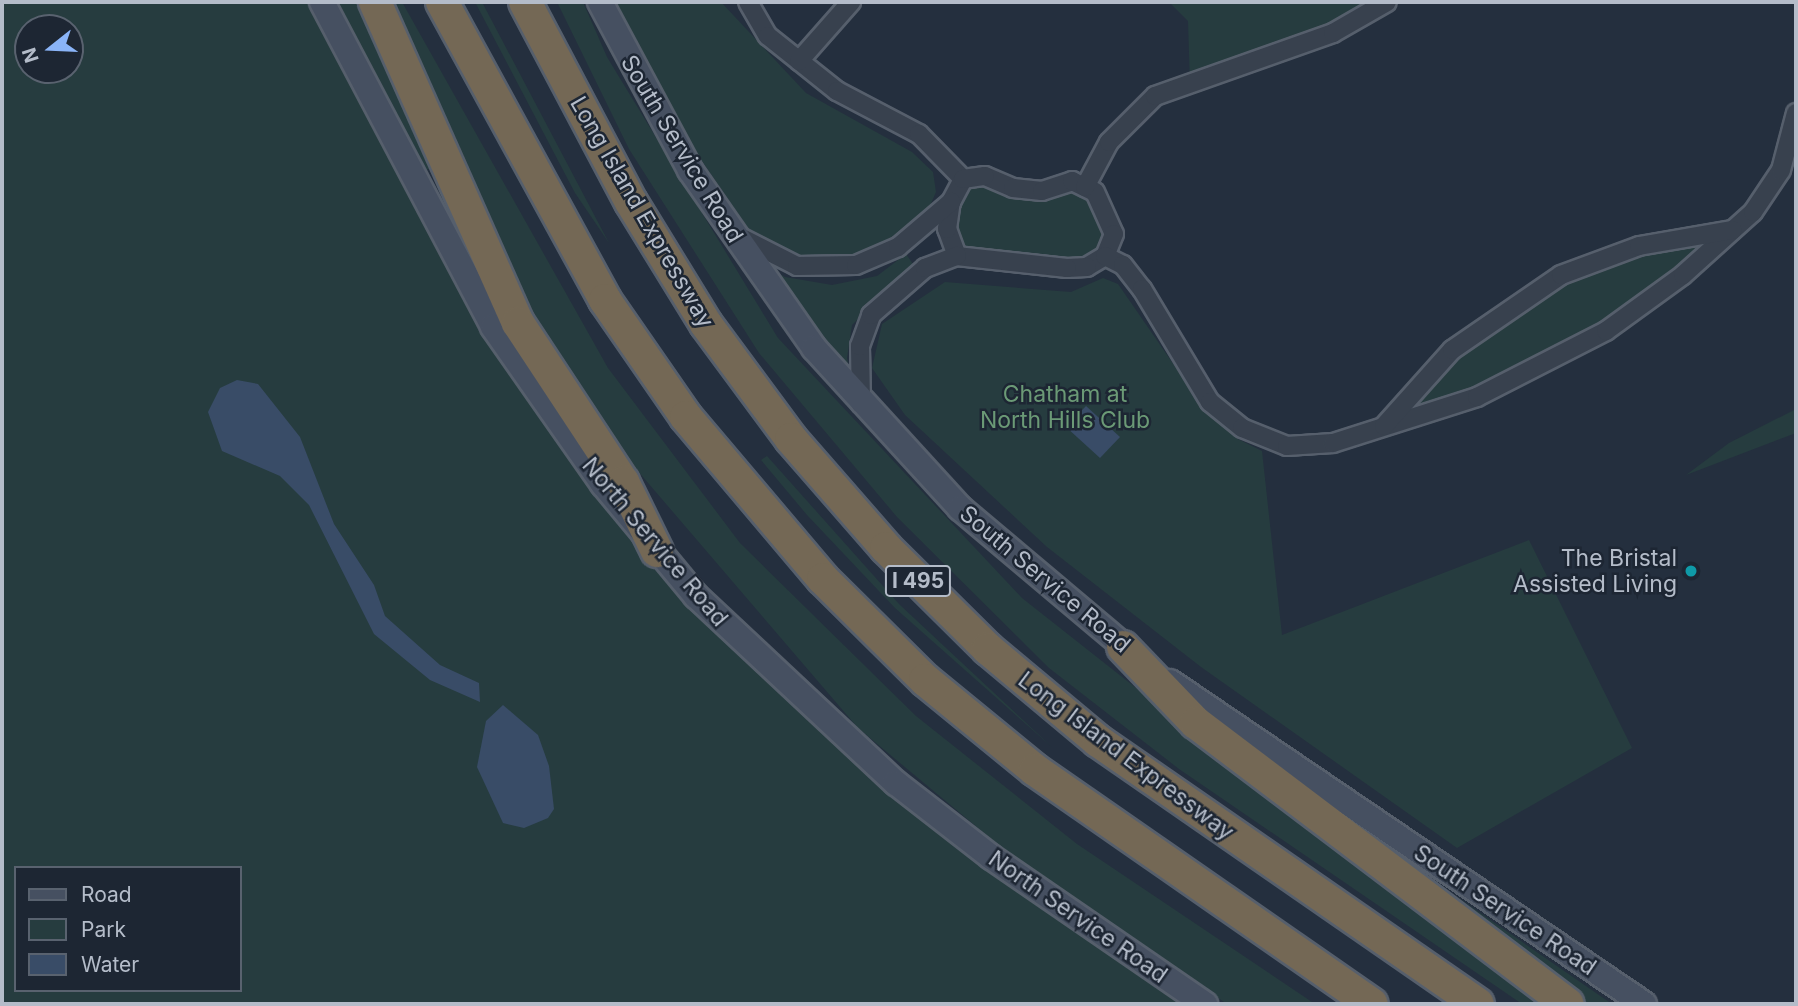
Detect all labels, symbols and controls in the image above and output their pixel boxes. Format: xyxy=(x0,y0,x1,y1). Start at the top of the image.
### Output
north arrow xyxy=(14,14,84,84)
text: N xyxy=(17,45,44,65)
street label: South Service Road xyxy=(615,50,749,248)
street label: Long Island Expressway xyxy=(564,91,720,333)
park label: Chatham at North Hills Club xyxy=(980,380,1150,434)
street label: North Service Road xyxy=(576,452,734,632)
street label: South Service Road xyxy=(954,500,1136,658)
place label: The Bristal Assisted Living xyxy=(1513,544,1677,598)
marker: The Bristal Assisted Living xyxy=(1683,563,1699,579)
road number: I 495 xyxy=(885,564,951,598)
street label: Long Island Expressway xyxy=(1013,666,1239,846)
street label: South Service Road xyxy=(1409,839,1601,981)
street label: North Service Road xyxy=(983,845,1173,989)
legend xyxy=(14,866,242,992)
text: Road xyxy=(81,882,132,907)
text: Park xyxy=(81,917,126,942)
text: Water xyxy=(81,952,139,977)

